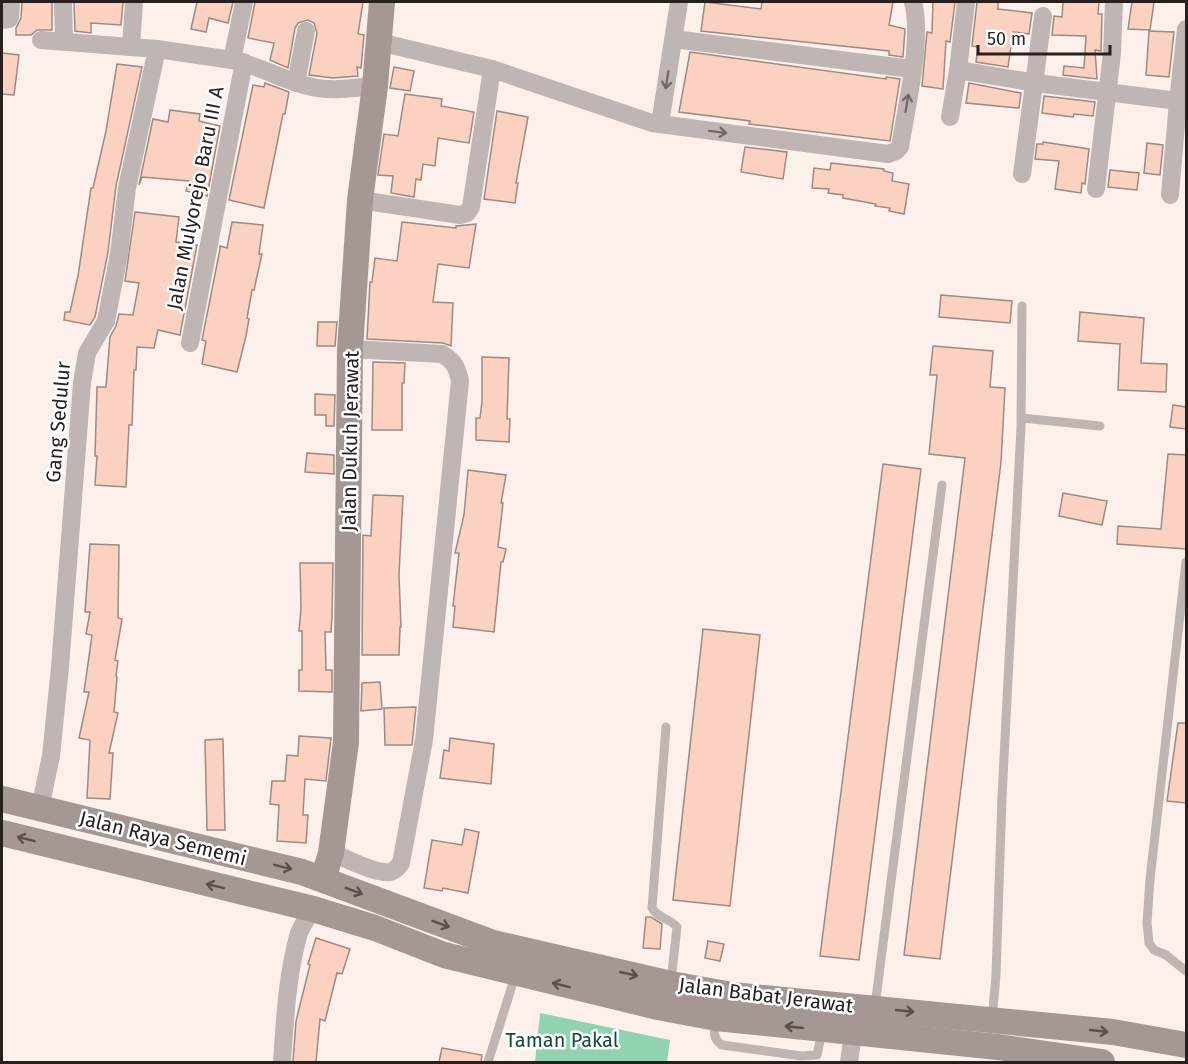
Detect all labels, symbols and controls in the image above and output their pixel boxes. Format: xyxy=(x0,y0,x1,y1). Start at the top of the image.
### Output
scale bar xyxy=(978,18,1110,56)
text: 50 m xyxy=(987,28,1026,50)
one-way arrow xyxy=(662,70,673,89)
street label: Jalan Mulyorejo Baru III A xyxy=(162,84,229,312)
one-way arrow xyxy=(901,94,912,113)
one-way arrow xyxy=(708,127,728,138)
street label: Jalan Dukuh Jerawat xyxy=(336,350,364,532)
street label: Gang Sedulur xyxy=(41,360,75,484)
street label: Jalan Raya Sememi xyxy=(77,806,249,870)
one-way arrow xyxy=(16,833,35,845)
one-way arrow xyxy=(273,862,292,874)
one-way arrow xyxy=(206,880,225,892)
one-way arrow xyxy=(344,887,363,898)
one-way arrow xyxy=(431,919,449,930)
one-way arrow xyxy=(619,969,638,981)
street label: Jalan Babat Jerawat xyxy=(677,972,855,1018)
one-way arrow xyxy=(551,978,570,990)
one-way arrow xyxy=(894,1006,914,1017)
one-way arrow xyxy=(785,1021,804,1032)
one-way arrow xyxy=(1088,1026,1108,1037)
park label: Taman Pakal xyxy=(505,1028,619,1052)

